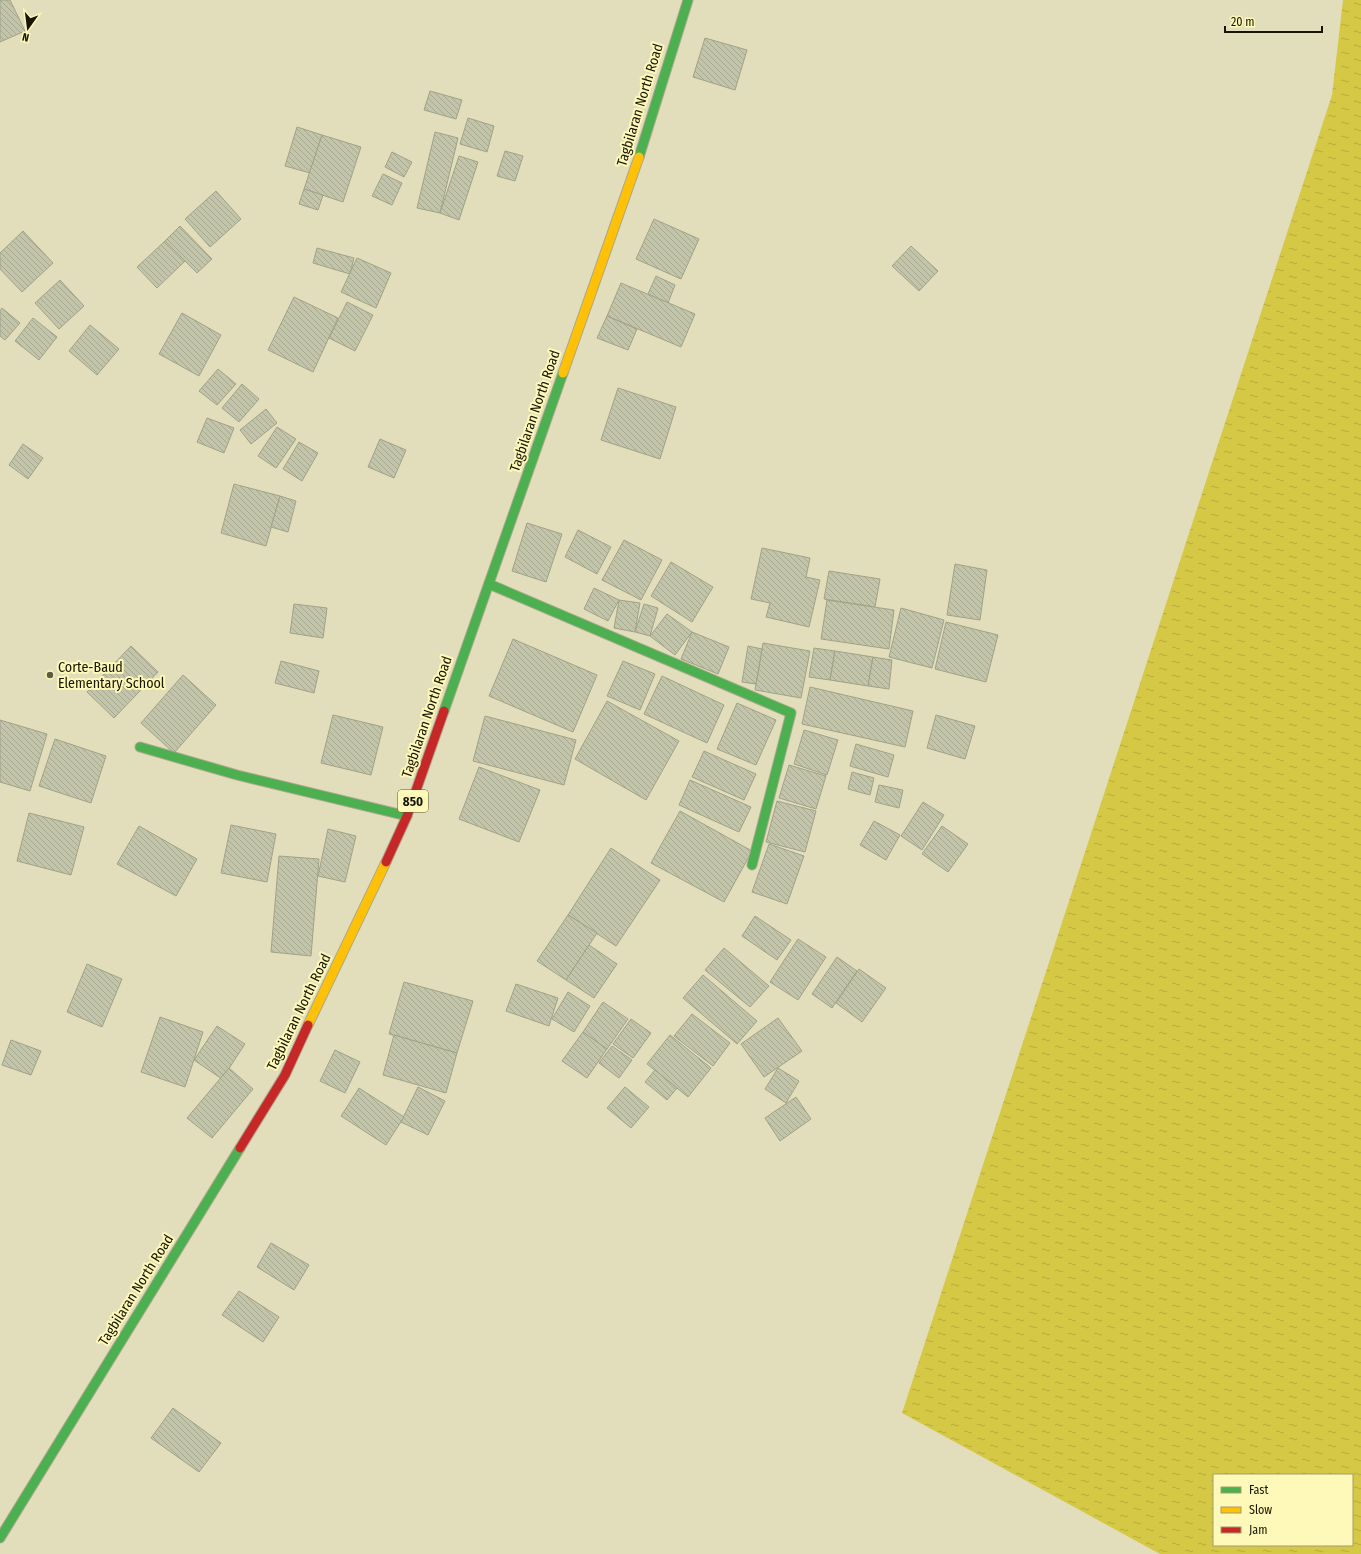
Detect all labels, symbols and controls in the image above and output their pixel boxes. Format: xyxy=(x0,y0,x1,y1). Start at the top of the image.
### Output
north arrow xyxy=(8,8,48,48)
scale bar xyxy=(1225,8,1322,34)
text: 20 m xyxy=(1231,15,1255,29)
text: N xyxy=(21,30,30,44)
street label: Tagbilaran North Road xyxy=(613,42,667,168)
street label: Tagbilaran North Road xyxy=(506,348,564,474)
street label: Tagbilaran North Road xyxy=(398,654,456,780)
place label: Corte-Baud Elementary School xyxy=(58,659,165,692)
marker: Corte-Baud Elementary School xyxy=(45,670,55,680)
road number: 850 xyxy=(398,790,428,812)
street label: Tagbilaran North Road xyxy=(263,951,335,1073)
street label: Tagbilaran North Road xyxy=(95,1231,177,1349)
legend xyxy=(1213,1474,1353,1546)
text: Fast xyxy=(1249,1483,1268,1497)
text: Slow xyxy=(1249,1503,1272,1517)
text: Jam xyxy=(1249,1523,1267,1537)

